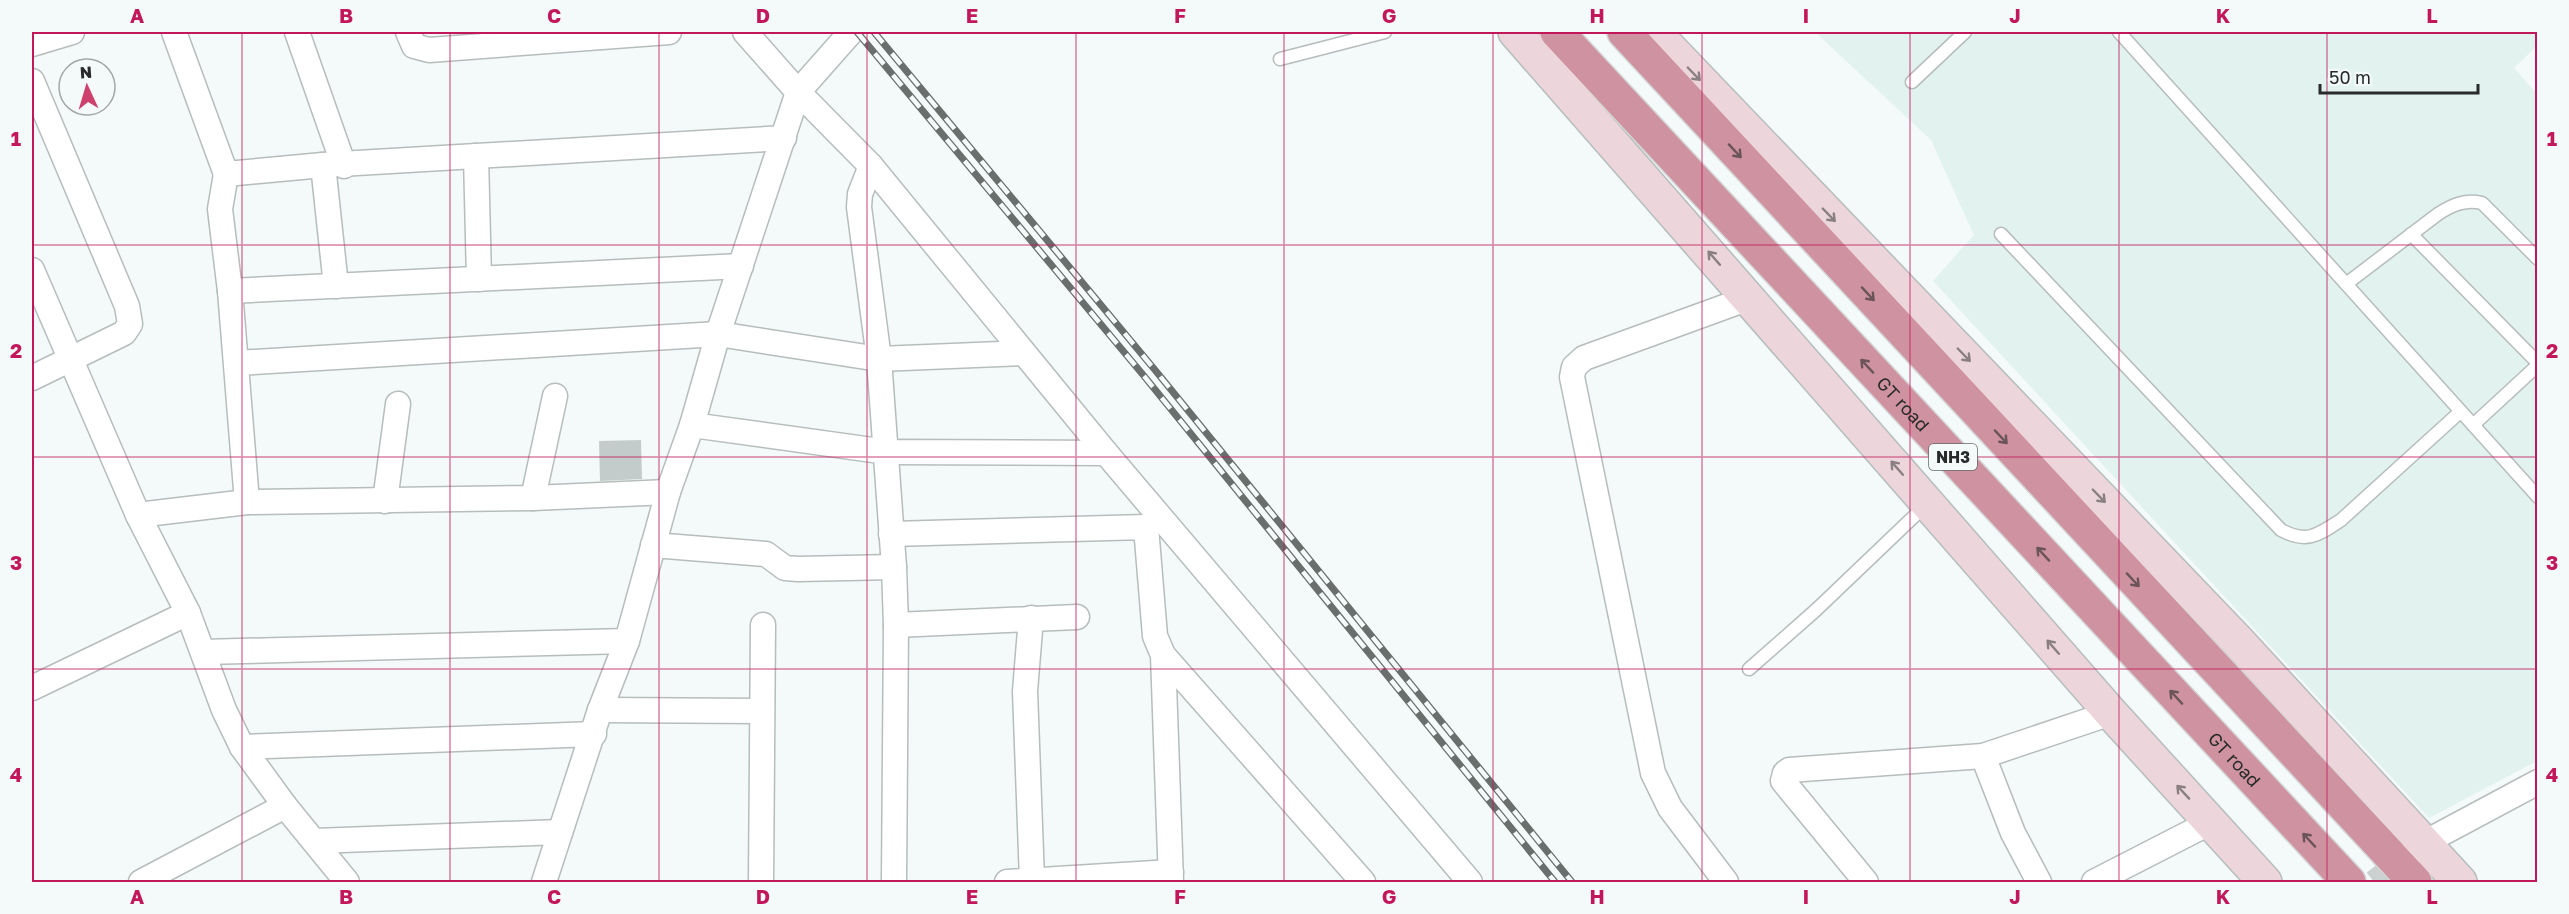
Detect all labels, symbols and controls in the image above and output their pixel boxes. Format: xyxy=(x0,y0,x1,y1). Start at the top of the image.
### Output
text: A xyxy=(130,3,144,27)
text: B xyxy=(339,3,353,27)
text: C xyxy=(547,3,561,27)
text: D xyxy=(756,3,770,27)
text: E xyxy=(966,3,978,27)
text: F xyxy=(1174,3,1186,27)
text: G xyxy=(1382,3,1396,27)
text: H xyxy=(1589,3,1605,27)
text: I xyxy=(1803,3,1809,27)
text: J xyxy=(2009,3,2021,27)
text: K xyxy=(2216,3,2231,27)
text: L xyxy=(2426,3,2438,27)
north arrow xyxy=(57,57,117,117)
scale bar xyxy=(2320,57,2478,95)
text: N xyxy=(79,62,93,82)
one-way arrow xyxy=(1687,66,1702,81)
text: 50 m xyxy=(2329,66,2371,88)
text: 1 xyxy=(11,126,21,150)
text: 1 xyxy=(2547,126,2557,150)
one-way arrow xyxy=(1728,144,1742,159)
one-way arrow xyxy=(1822,207,1836,222)
one-way arrow xyxy=(1707,251,1721,266)
one-way arrow xyxy=(1861,286,1875,301)
text: 2 xyxy=(10,338,22,362)
text: 2 xyxy=(2546,338,2558,362)
one-way arrow xyxy=(1957,348,1971,363)
one-way arrow xyxy=(1860,358,1875,373)
street label: GT road xyxy=(1872,372,1934,436)
one-way arrow xyxy=(1993,429,2008,444)
road number: NH3 xyxy=(1929,444,1977,470)
one-way arrow xyxy=(1890,461,1904,476)
one-way arrow xyxy=(2092,489,2106,504)
one-way arrow xyxy=(2036,547,2050,562)
text: 3 xyxy=(10,550,22,574)
text: 3 xyxy=(2546,550,2558,574)
one-way arrow xyxy=(2126,572,2141,587)
one-way arrow xyxy=(2046,640,2060,655)
one-way arrow xyxy=(2169,690,2183,705)
street label: GT road xyxy=(2204,727,2265,791)
text: 4 xyxy=(10,762,22,786)
text: 4 xyxy=(2546,762,2558,786)
one-way arrow xyxy=(2177,785,2191,800)
one-way arrow xyxy=(2302,832,2316,847)
text: A xyxy=(130,884,144,908)
text: B xyxy=(339,884,353,908)
text: C xyxy=(547,884,561,908)
text: D xyxy=(756,884,770,908)
text: E xyxy=(966,884,978,908)
text: F xyxy=(1174,884,1186,908)
text: G xyxy=(1382,884,1396,908)
text: H xyxy=(1589,884,1605,908)
text: I xyxy=(1803,884,1809,908)
text: J xyxy=(2009,884,2021,908)
text: K xyxy=(2216,884,2231,908)
text: L xyxy=(2426,884,2438,908)

